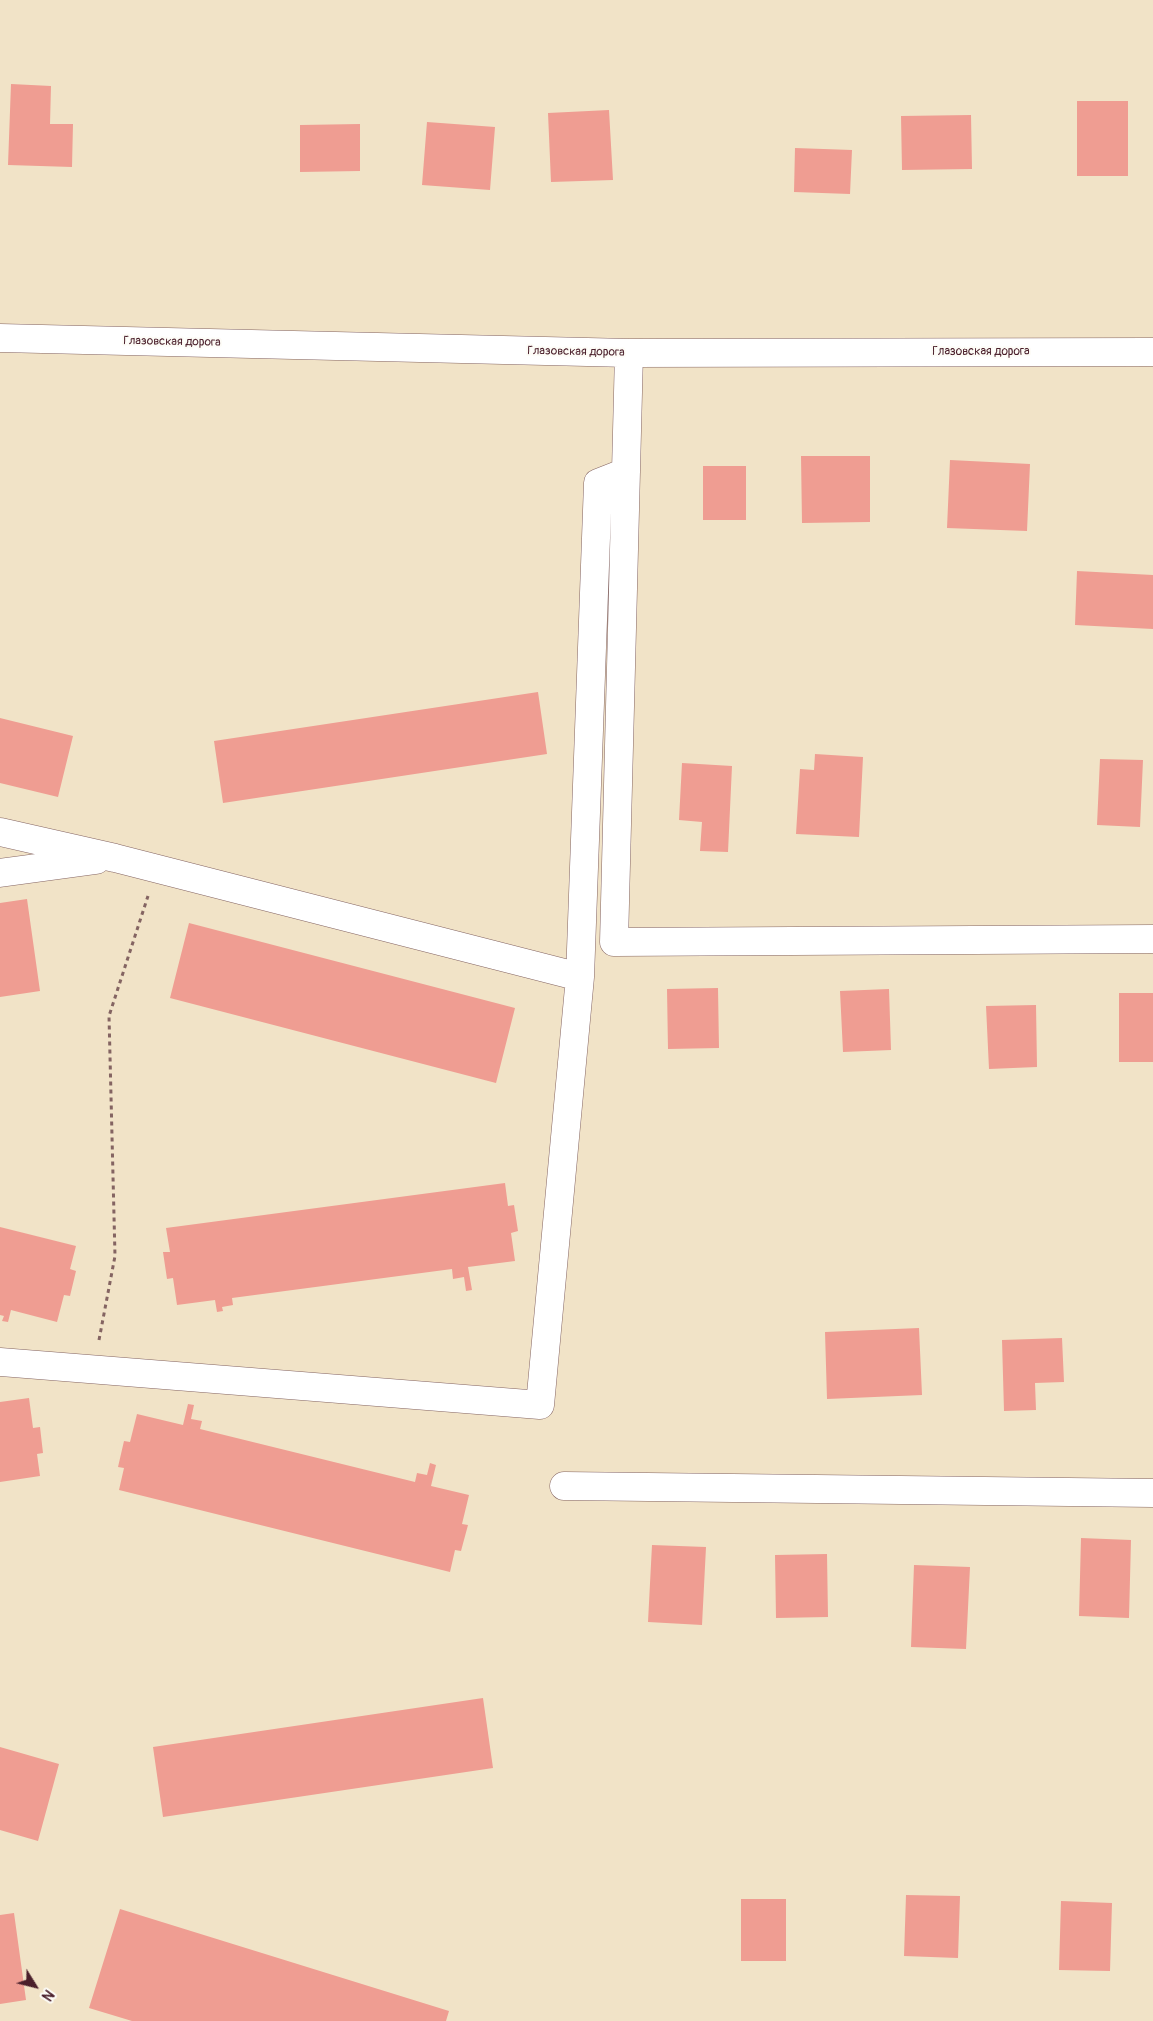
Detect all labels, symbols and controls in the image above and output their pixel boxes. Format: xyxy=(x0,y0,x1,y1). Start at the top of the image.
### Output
street label: Глазовская дорога xyxy=(123,334,221,350)
street label: Глазовская дорога xyxy=(527,344,625,360)
street label: Глазовская дорога xyxy=(932,345,1030,359)
north arrow xyxy=(10,1961,60,2011)
text: N xyxy=(38,1986,57,2004)

